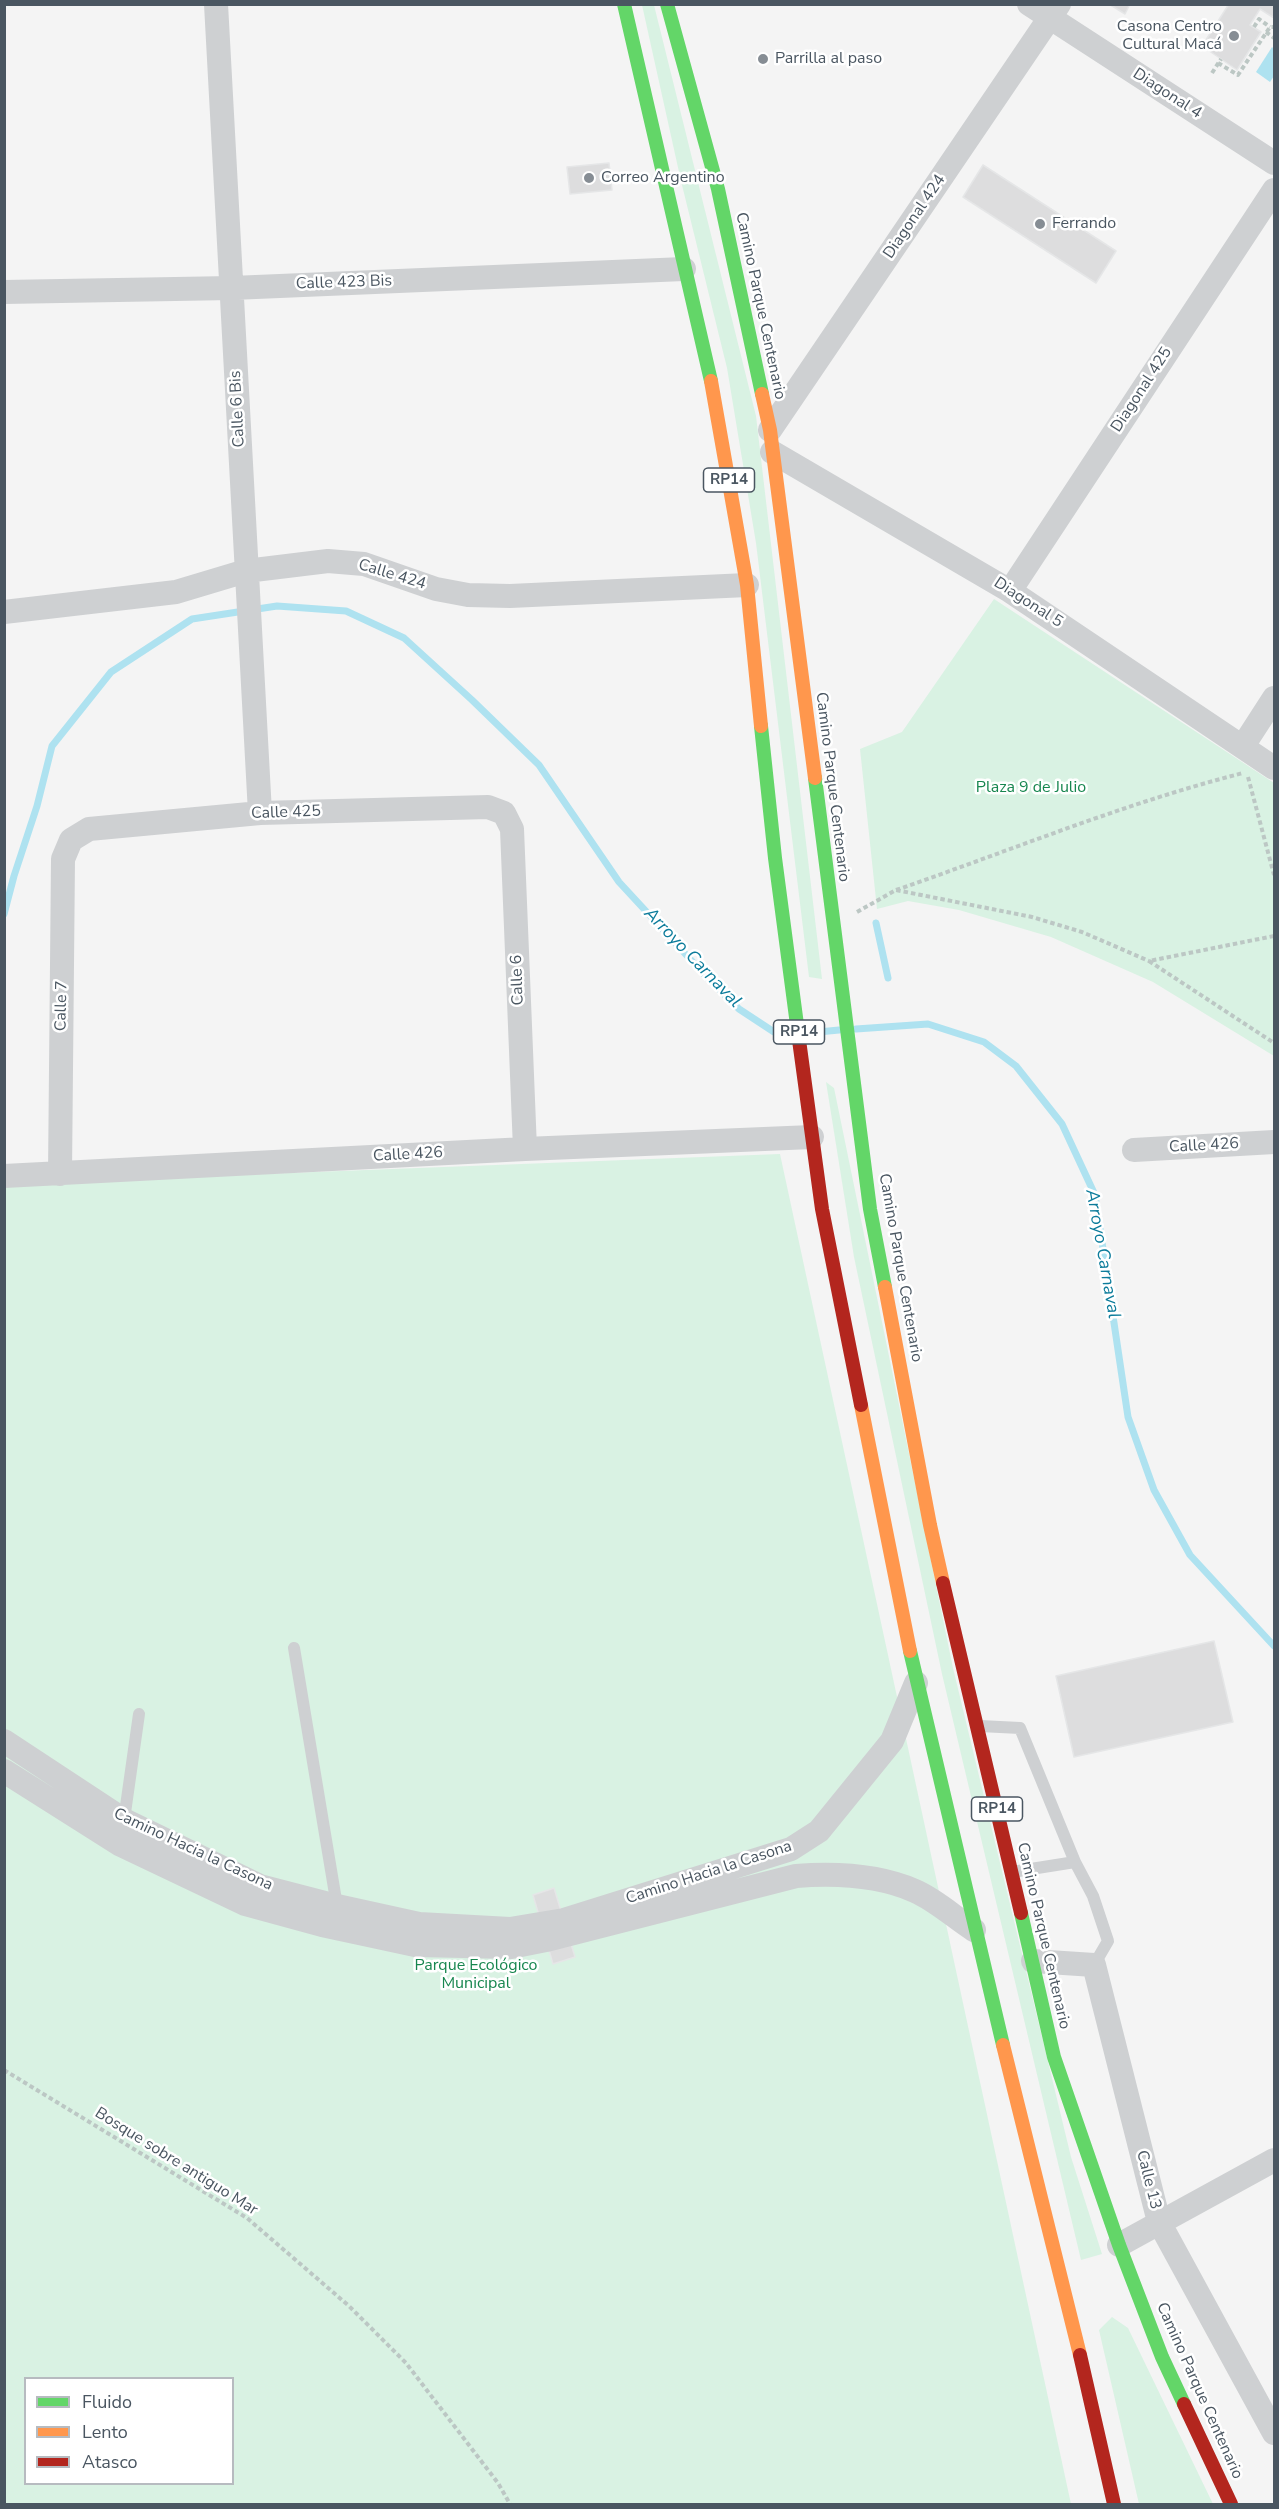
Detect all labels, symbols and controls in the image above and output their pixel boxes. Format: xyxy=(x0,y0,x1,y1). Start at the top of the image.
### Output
place label: Casona Centro Cultural Macá xyxy=(1117,17,1222,55)
marker: Casona Centro Cultural Macá xyxy=(1227,29,1241,43)
place label: Parrilla al paso xyxy=(775,49,882,69)
marker: Parrilla al paso xyxy=(756,52,770,66)
street label: Diagonal 4 xyxy=(1129,65,1205,123)
place label: Correo Argentino xyxy=(601,168,725,188)
marker: Correo Argentino xyxy=(582,171,596,185)
street label: Diagonal 424 xyxy=(880,171,950,263)
street label: Camino Parque Centenario xyxy=(731,211,789,401)
place label: Ferrando xyxy=(1052,214,1116,234)
marker: Ferrando xyxy=(1033,217,1047,231)
street label: Calle 423 Bis xyxy=(296,272,392,294)
street label: Diagonal 425 xyxy=(1107,344,1177,436)
street label: Calle 6 Bis xyxy=(226,370,250,448)
road number: RP14 xyxy=(704,468,754,492)
street label: Calle 424 xyxy=(356,556,428,594)
street label: Diagonal 5 xyxy=(990,574,1066,632)
street label: Camino Parque Centenario xyxy=(811,691,853,883)
park label: Plaza 9 de Julio xyxy=(976,778,1086,798)
street label: Calle 425 xyxy=(251,802,321,824)
water label: Arroyo Carnaval xyxy=(639,903,745,1013)
street label: Calle 6 xyxy=(508,954,528,1006)
street label: Calle 7 xyxy=(52,981,72,1031)
road number: RP14 xyxy=(774,1020,824,1044)
street label: Calle 426 xyxy=(1169,1135,1239,1157)
street label: Calle 426 xyxy=(373,1144,443,1166)
street label: Camino Parque Centenario xyxy=(874,1172,926,1364)
water label: Arroyo Carnaval xyxy=(1080,1188,1124,1320)
road number: RP14 xyxy=(972,1797,1022,1821)
street label: Camino Hacia la Casona xyxy=(110,1805,276,1895)
street label: Camino Hacia la Casona xyxy=(624,1837,794,1909)
street label: Camino Parque Centenario xyxy=(1012,1841,1074,2031)
park label: Parque Ecológico Municipal xyxy=(415,1956,537,1994)
street label: Bosque sobre antiguo Mar xyxy=(91,2104,261,2220)
street label: Calle 13 xyxy=(1131,2148,1165,2212)
street label: Camino Parque Centenario xyxy=(1151,2300,1247,2482)
legend xyxy=(24,2377,234,2485)
text: Fluido xyxy=(82,2390,132,2414)
text: Lento xyxy=(82,2420,128,2444)
text: Atasco xyxy=(82,2450,138,2474)

